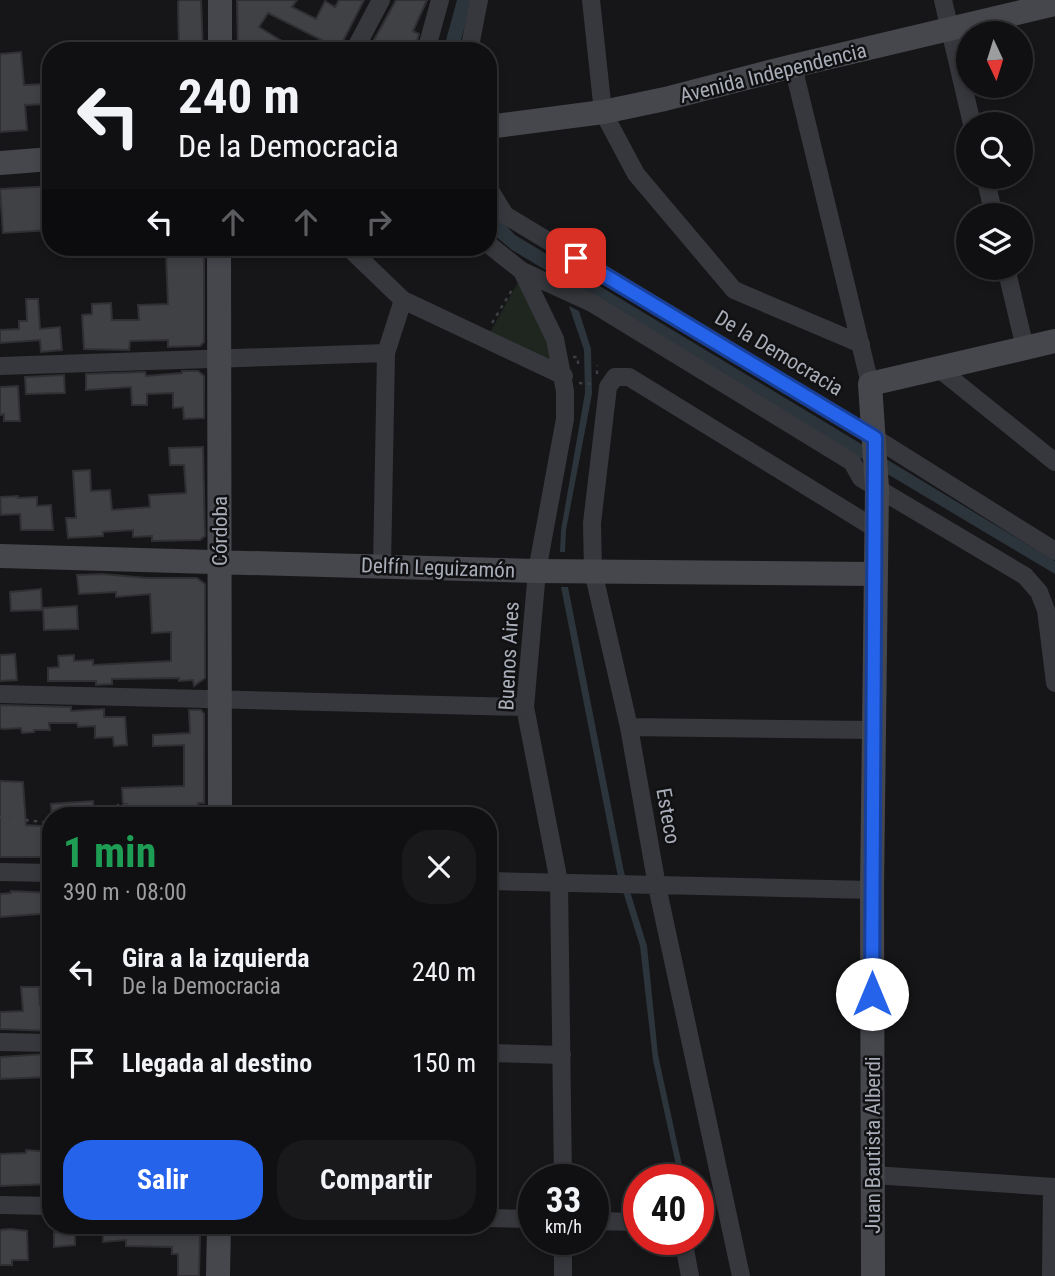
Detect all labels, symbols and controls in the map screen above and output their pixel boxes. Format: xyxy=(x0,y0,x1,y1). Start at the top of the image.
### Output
north arrow xyxy=(956,21,1032,98)
map controls xyxy=(956,21,1033,280)
street label: Avenida Independencia xyxy=(677,38,869,108)
text: 240 m xyxy=(178,68,300,125)
icon: left xyxy=(63,70,154,161)
button: search xyxy=(956,112,1033,189)
text: De la Democracia xyxy=(178,127,399,165)
icon: left xyxy=(141,203,179,241)
icon: ahead xyxy=(214,203,252,241)
icon: ahead xyxy=(287,203,325,241)
icon: right xyxy=(360,203,398,241)
button: layers xyxy=(956,203,1033,280)
pin xyxy=(546,228,606,288)
icon: arrive xyxy=(557,239,595,277)
street label: De la Democracia xyxy=(711,305,847,401)
street label: Córdoba xyxy=(208,496,232,566)
street label: Delfín Leguizamón xyxy=(361,553,515,583)
street label: Buenos Aires xyxy=(494,601,524,711)
street label: Esteco xyxy=(651,786,685,846)
text: 1 min xyxy=(63,828,156,877)
button: close xyxy=(402,830,476,904)
text: 390 m · 08:00 xyxy=(63,879,187,906)
text: Gira a la izquierda xyxy=(122,943,310,973)
icon: left xyxy=(63,953,101,991)
text: 240 m xyxy=(412,957,476,987)
position arrow xyxy=(835,957,909,1031)
text: De la Democracia xyxy=(122,973,281,1000)
icon: arrive xyxy=(63,1044,101,1082)
text: Llegada al destino xyxy=(122,1048,312,1078)
text: 150 m xyxy=(412,1048,476,1078)
street label: Juan Bautista Alberdi xyxy=(861,1056,885,1234)
button: Salir xyxy=(63,1140,263,1220)
button: Compartir xyxy=(277,1140,476,1220)
speed limit sign: 40 xyxy=(623,1164,714,1255)
text: 33 xyxy=(546,1180,581,1221)
text: km/h xyxy=(545,1216,582,1237)

